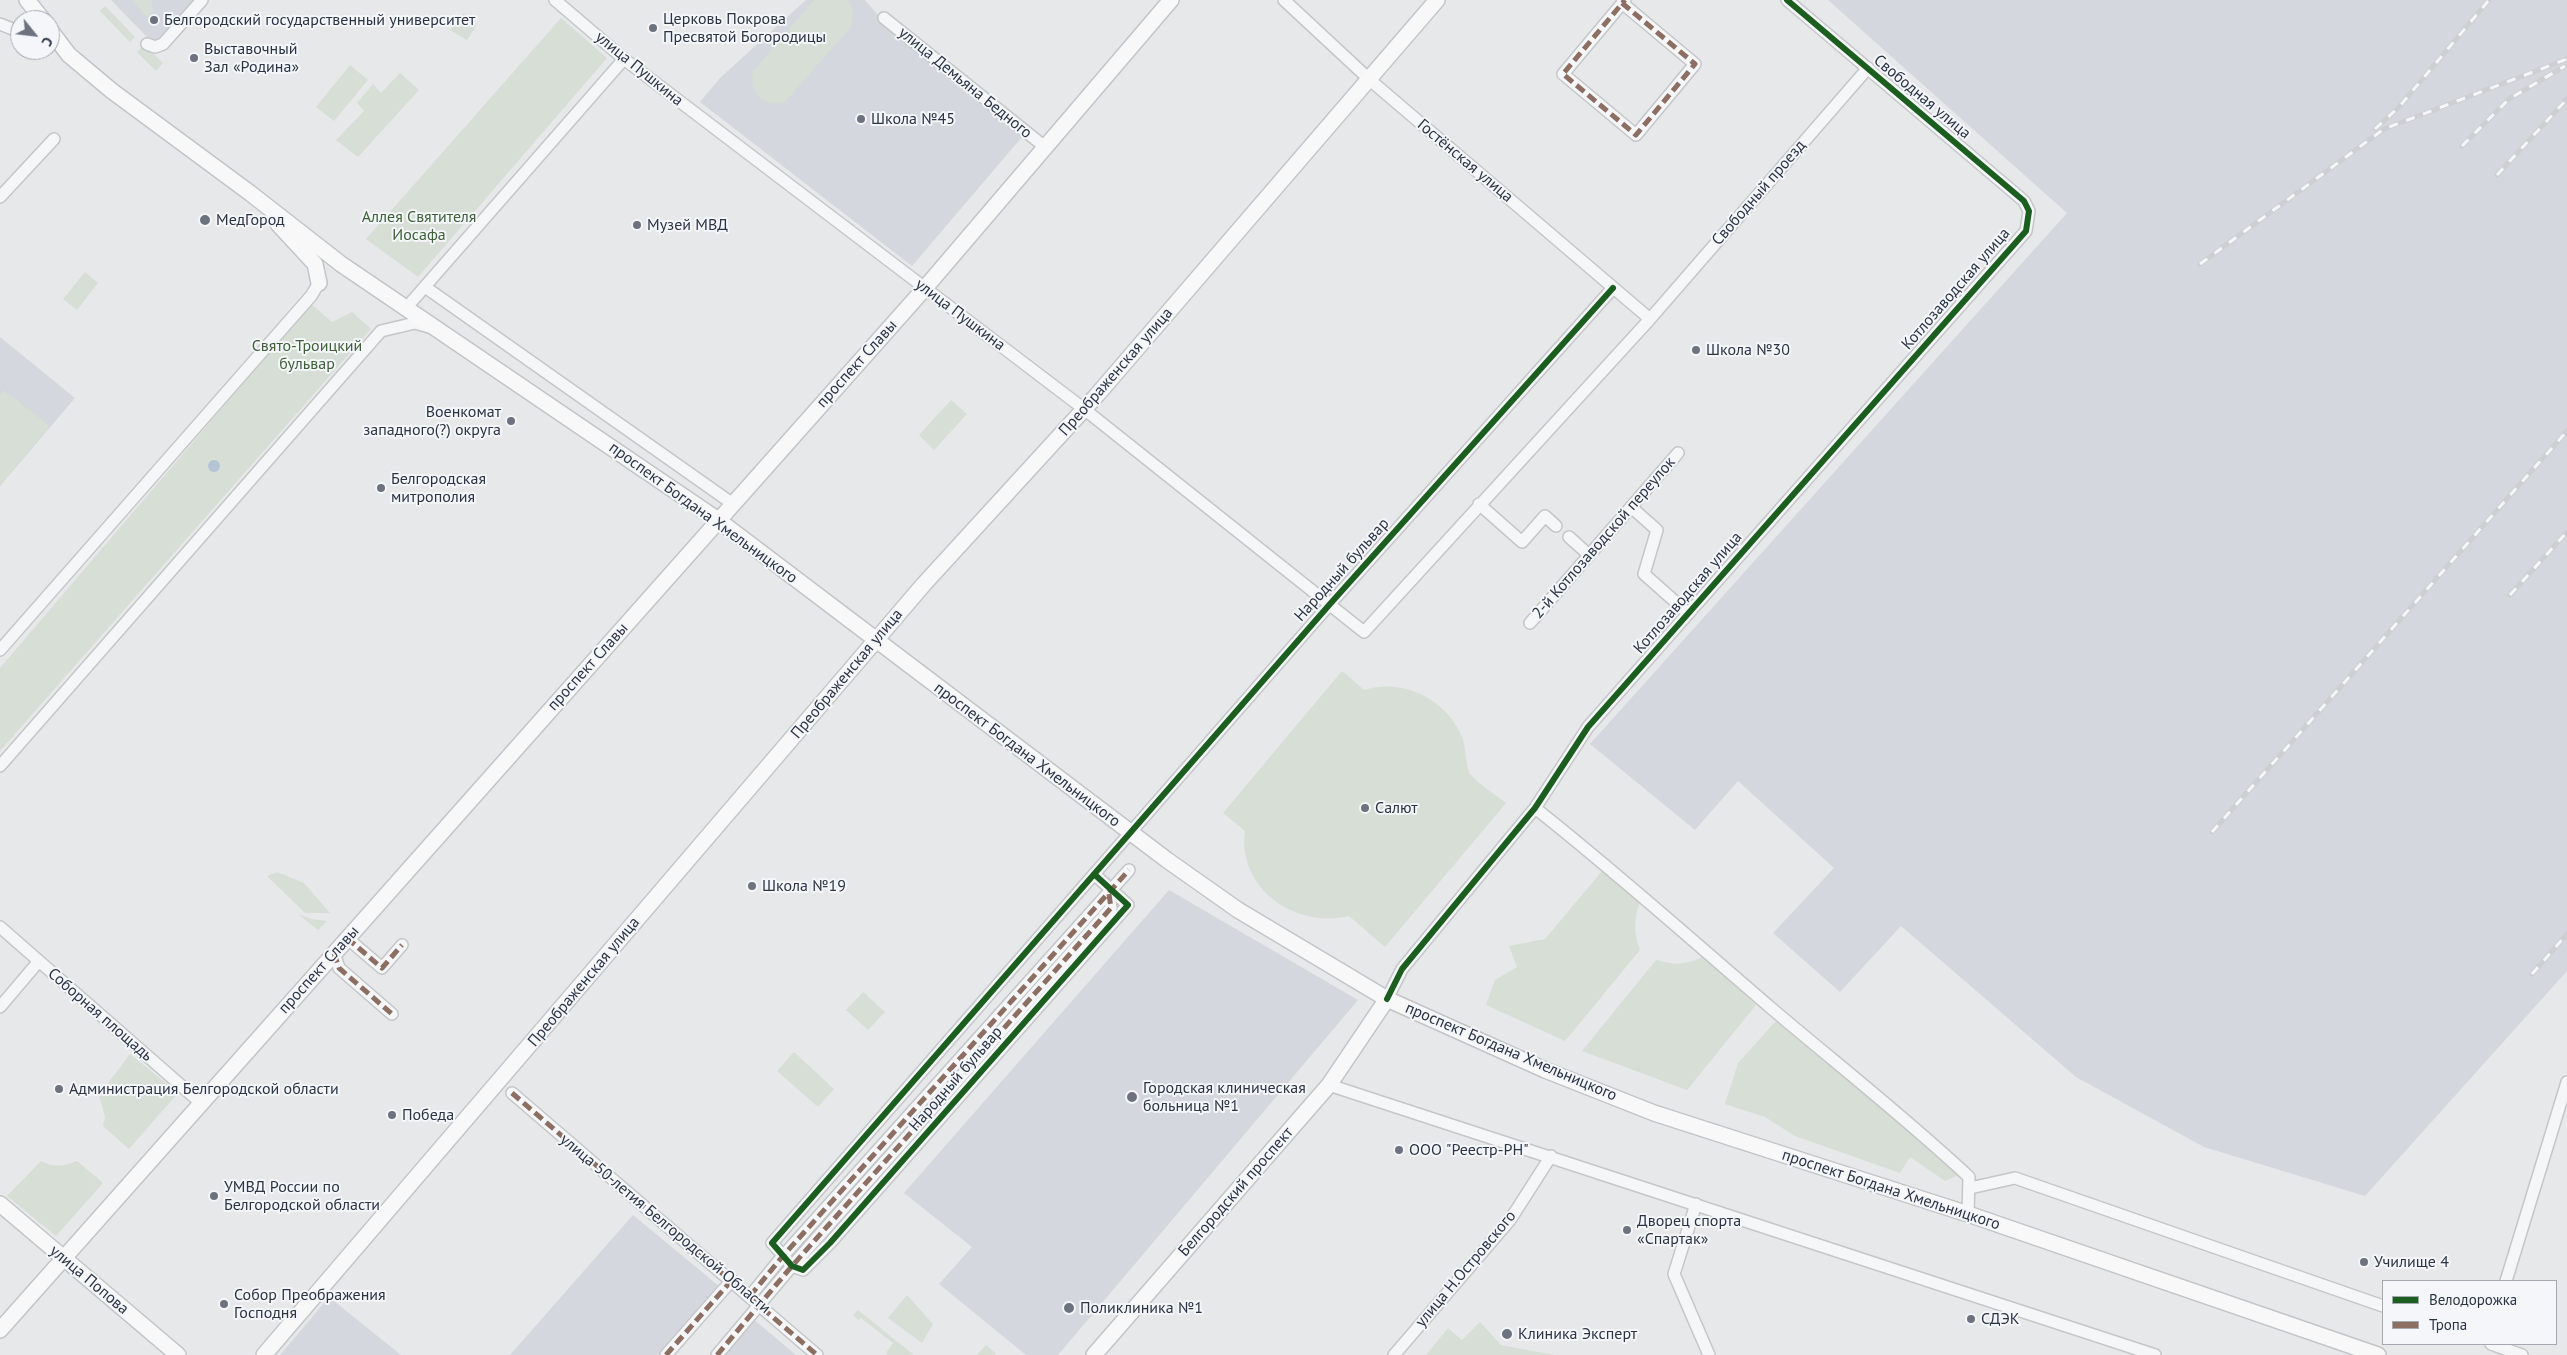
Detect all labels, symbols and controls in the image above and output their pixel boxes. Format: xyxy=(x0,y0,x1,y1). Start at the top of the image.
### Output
place label: Церковь Покрова Пресвятой Богородицы xyxy=(663,9,826,47)
north arrow xyxy=(10,10,60,60)
place label: Белгородский государственный университет xyxy=(164,10,475,30)
marker: Белгородский государственный университет xyxy=(148,14,160,26)
marker: Церковь Покрова Пресвятой Богородицы xyxy=(647,22,659,34)
street label: улица Демьяна Бедного xyxy=(894,23,1036,143)
street label: улица Пушкина xyxy=(591,28,687,110)
text: С xyxy=(37,34,57,50)
place label: Выставочный Зал «Родина» xyxy=(204,39,299,77)
street label: Свободная улица xyxy=(1870,51,1974,143)
marker: Выставочный Зал «Родина» xyxy=(188,52,200,64)
place label: Школа №45 xyxy=(871,109,955,129)
marker: Школа №45 xyxy=(855,113,867,125)
street label: Гостёнская улица xyxy=(1413,115,1517,207)
street label: Свободный проезд xyxy=(1708,136,1810,250)
park label: Аллея Святителя Иосафа xyxy=(362,207,476,245)
place label: МедГород xyxy=(216,210,285,230)
marker: МедГород xyxy=(198,213,212,227)
place label: Музей МВД xyxy=(647,215,728,235)
marker: Музей МВД xyxy=(631,219,643,231)
street label: Котлозаводская улица xyxy=(1898,224,2014,354)
street label: улица Пушкина xyxy=(911,275,1009,355)
street label: Преображенская улица xyxy=(1055,304,1177,440)
street label: проспект Славы xyxy=(813,316,901,412)
park label: Свято-Троицкий бульвар xyxy=(252,336,362,374)
place label: Школа №30 xyxy=(1706,340,1790,360)
marker: Школа №30 xyxy=(1690,344,1702,356)
place label: Военкомат западного(?) округа xyxy=(363,402,501,440)
marker: Военкомат западного(?) округа xyxy=(505,415,517,427)
street label: проспект Богдана Хмельницкого xyxy=(605,438,801,588)
street label: 2-й Котлозаводской переулок xyxy=(1528,453,1680,623)
place label: Белгородская митрополия xyxy=(391,469,486,507)
marker: Белгородская митрополия xyxy=(375,482,387,494)
street label: Народный бульвар xyxy=(1291,514,1393,626)
street label: Котлозаводская улица xyxy=(1630,528,1746,658)
street label: Преображенская улица xyxy=(787,605,907,743)
street label: проспект Славы xyxy=(544,619,632,715)
street label: проспект Богдана Хмельницкого xyxy=(930,679,1124,831)
place label: Салют xyxy=(1375,798,1418,818)
marker: Салют xyxy=(1359,802,1371,814)
place label: Школа №19 xyxy=(762,876,846,896)
marker: Школа №19 xyxy=(746,880,758,892)
street label: Преображенская улица xyxy=(524,913,644,1051)
street label: проспект Славы xyxy=(275,922,363,1018)
street label: Соборная площадь xyxy=(44,964,156,1066)
street label: проспект Богдана Хмельницкого xyxy=(1402,999,1620,1105)
street label: Народный бульвар xyxy=(905,1023,1007,1135)
place label: Городская клиническая больница №1 xyxy=(1143,1078,1306,1116)
place label: Администрация Белгородской области xyxy=(69,1079,339,1099)
marker: Администрация Белгородской области xyxy=(53,1083,65,1095)
marker: Городская клиническая больница №1 xyxy=(1125,1090,1139,1104)
place label: Победа xyxy=(402,1105,454,1125)
marker: Победа xyxy=(386,1109,398,1121)
street label: Белгородский проспект xyxy=(1175,1123,1297,1261)
street label: улица 50-летия Белгородской Области xyxy=(556,1130,774,1318)
place label: ООО "Реестр-РН" xyxy=(1409,1140,1529,1160)
marker: ООО "Реестр-РН" xyxy=(1393,1144,1405,1156)
street label: проспект Богдана Хмельницкого xyxy=(1779,1146,2003,1234)
place label: УМВД России по Белгородской области xyxy=(224,1177,380,1215)
marker: УМВД России по Белгородской области xyxy=(208,1190,220,1202)
street label: улица Н.Островского xyxy=(1412,1207,1520,1331)
place label: Дворец спорта «Спартак» xyxy=(1637,1211,1741,1249)
marker: Дворец спорта «Спартак» xyxy=(1621,1224,1633,1236)
street label: улица Попова xyxy=(46,1241,132,1319)
place label: Училище 4 xyxy=(2374,1252,2449,1272)
marker: Училище 4 xyxy=(2358,1256,2370,1268)
legend xyxy=(2382,1280,2557,1345)
place label: Собор Преображения Господня xyxy=(234,1285,386,1323)
text: Велодорожка xyxy=(2429,1290,2517,1309)
marker: Собор Преображения Господня xyxy=(218,1298,230,1310)
place label: Поликлиника №1 xyxy=(1080,1298,1203,1318)
marker: Поликлиника №1 xyxy=(1062,1301,1076,1315)
place label: СДЭК xyxy=(1981,1309,2019,1329)
marker: СДЭК xyxy=(1965,1313,1977,1325)
text: Тропа xyxy=(2429,1315,2467,1334)
place label: Клиника Эксперт xyxy=(1518,1324,1637,1344)
marker: Клиника Эксперт xyxy=(1500,1327,1514,1341)

